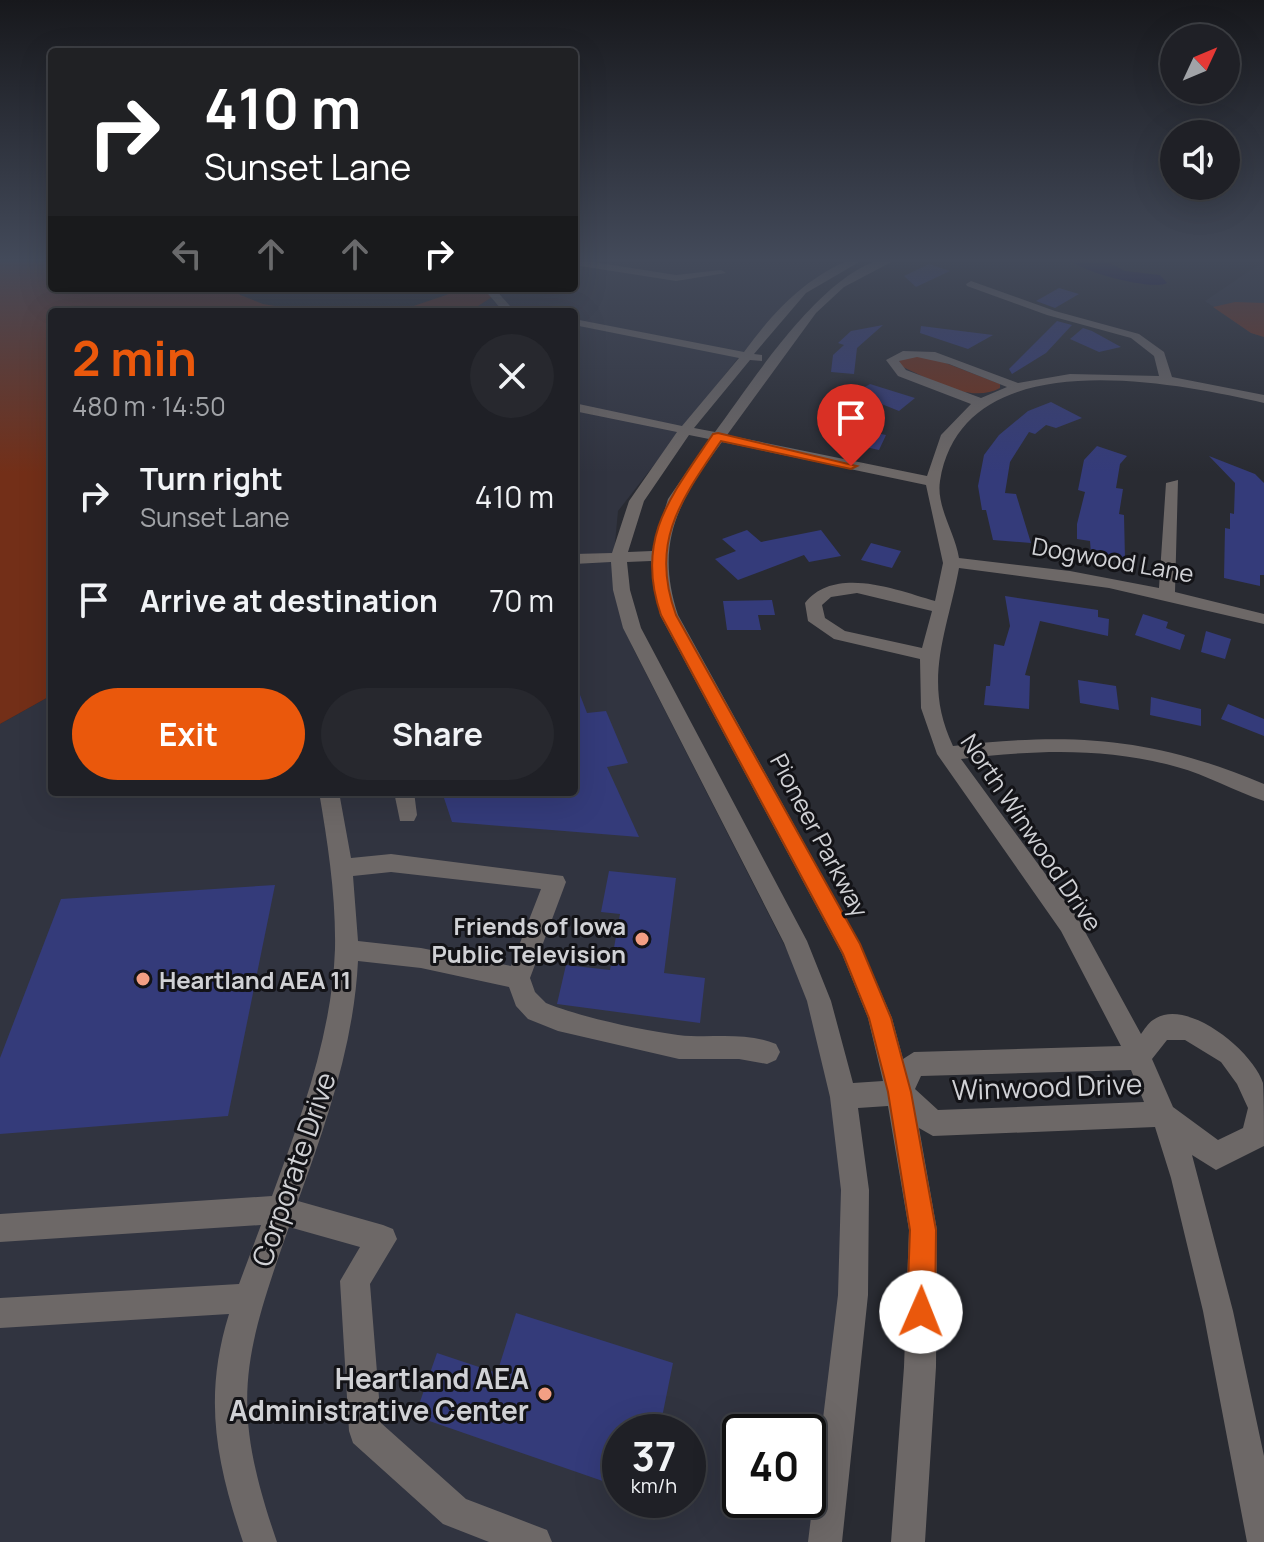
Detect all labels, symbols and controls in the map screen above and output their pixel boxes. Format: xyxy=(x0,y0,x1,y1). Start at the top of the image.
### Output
north arrow xyxy=(1160,24,1240,104)
map controls xyxy=(1160,24,1240,200)
text: 410 m xyxy=(204,69,361,146)
icon: right xyxy=(72,80,176,184)
button: sound xyxy=(1160,120,1240,200)
text: Sunset Lane xyxy=(204,142,411,191)
icon: left xyxy=(165,232,209,276)
icon: ahead xyxy=(249,232,293,276)
icon: ahead xyxy=(333,232,377,276)
icon: right xyxy=(417,232,461,276)
text: 2 min xyxy=(72,325,197,390)
button: close xyxy=(470,334,554,418)
pin xyxy=(817,384,885,466)
text: 480 m · 14:50 xyxy=(72,388,226,424)
icon: arrive xyxy=(829,396,873,440)
text: Turn right xyxy=(140,458,283,499)
icon: right xyxy=(72,474,116,518)
text: 410 m xyxy=(475,476,554,517)
text: Sunset Lane xyxy=(140,499,290,535)
street label: Dogwood Lane xyxy=(1030,529,1196,589)
icon: arrive xyxy=(72,578,116,622)
text: Arrive at destination xyxy=(140,580,438,621)
text: 70 m xyxy=(489,580,554,621)
button: Exit xyxy=(72,688,305,780)
button: Share xyxy=(321,688,554,780)
street label: North Winwood Drive xyxy=(954,727,1110,937)
street label: Pioneer Parkway xyxy=(763,747,877,923)
place label: Friends of Iowa Public Television xyxy=(431,909,626,970)
marker: Friends of Iowa Public Television xyxy=(633,930,651,948)
place label: Heartland AEA 11 xyxy=(159,963,351,996)
marker: Heartland AEA 11 xyxy=(134,970,152,988)
street label: Winwood Drive xyxy=(951,1064,1143,1108)
street label: Corporate Drive xyxy=(242,1067,344,1271)
position arrow xyxy=(879,1270,963,1354)
place label: Heartland AEA Administrative Center xyxy=(229,1359,529,1429)
marker: Heartland AEA Administrative Center xyxy=(536,1385,554,1403)
speed limit sign: 40 xyxy=(722,1414,826,1518)
text: 37 xyxy=(632,1428,676,1483)
text: km/h xyxy=(631,1472,677,1499)

